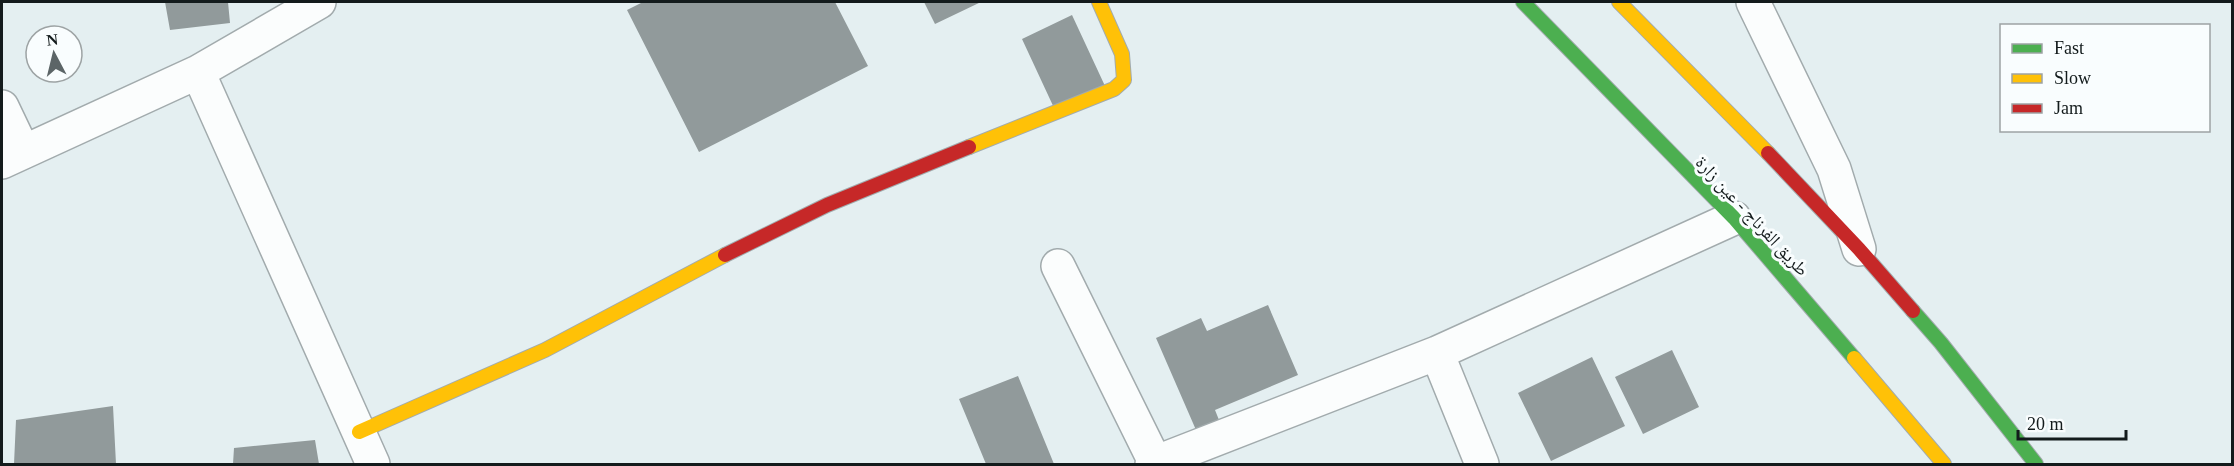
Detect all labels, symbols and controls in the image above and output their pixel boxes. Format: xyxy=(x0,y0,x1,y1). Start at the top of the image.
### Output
north arrow xyxy=(24,24,84,84)
legend xyxy=(2000,24,2210,132)
text: N xyxy=(45,30,59,49)
text: Fast xyxy=(2054,38,2084,58)
text: Slow xyxy=(2054,68,2091,88)
text: Jam xyxy=(2054,98,2083,118)
street label: طريق الفرناج - عين زارة xyxy=(1690,152,1812,281)
scale bar xyxy=(2018,403,2126,441)
text: 20 m xyxy=(2027,414,2064,434)

